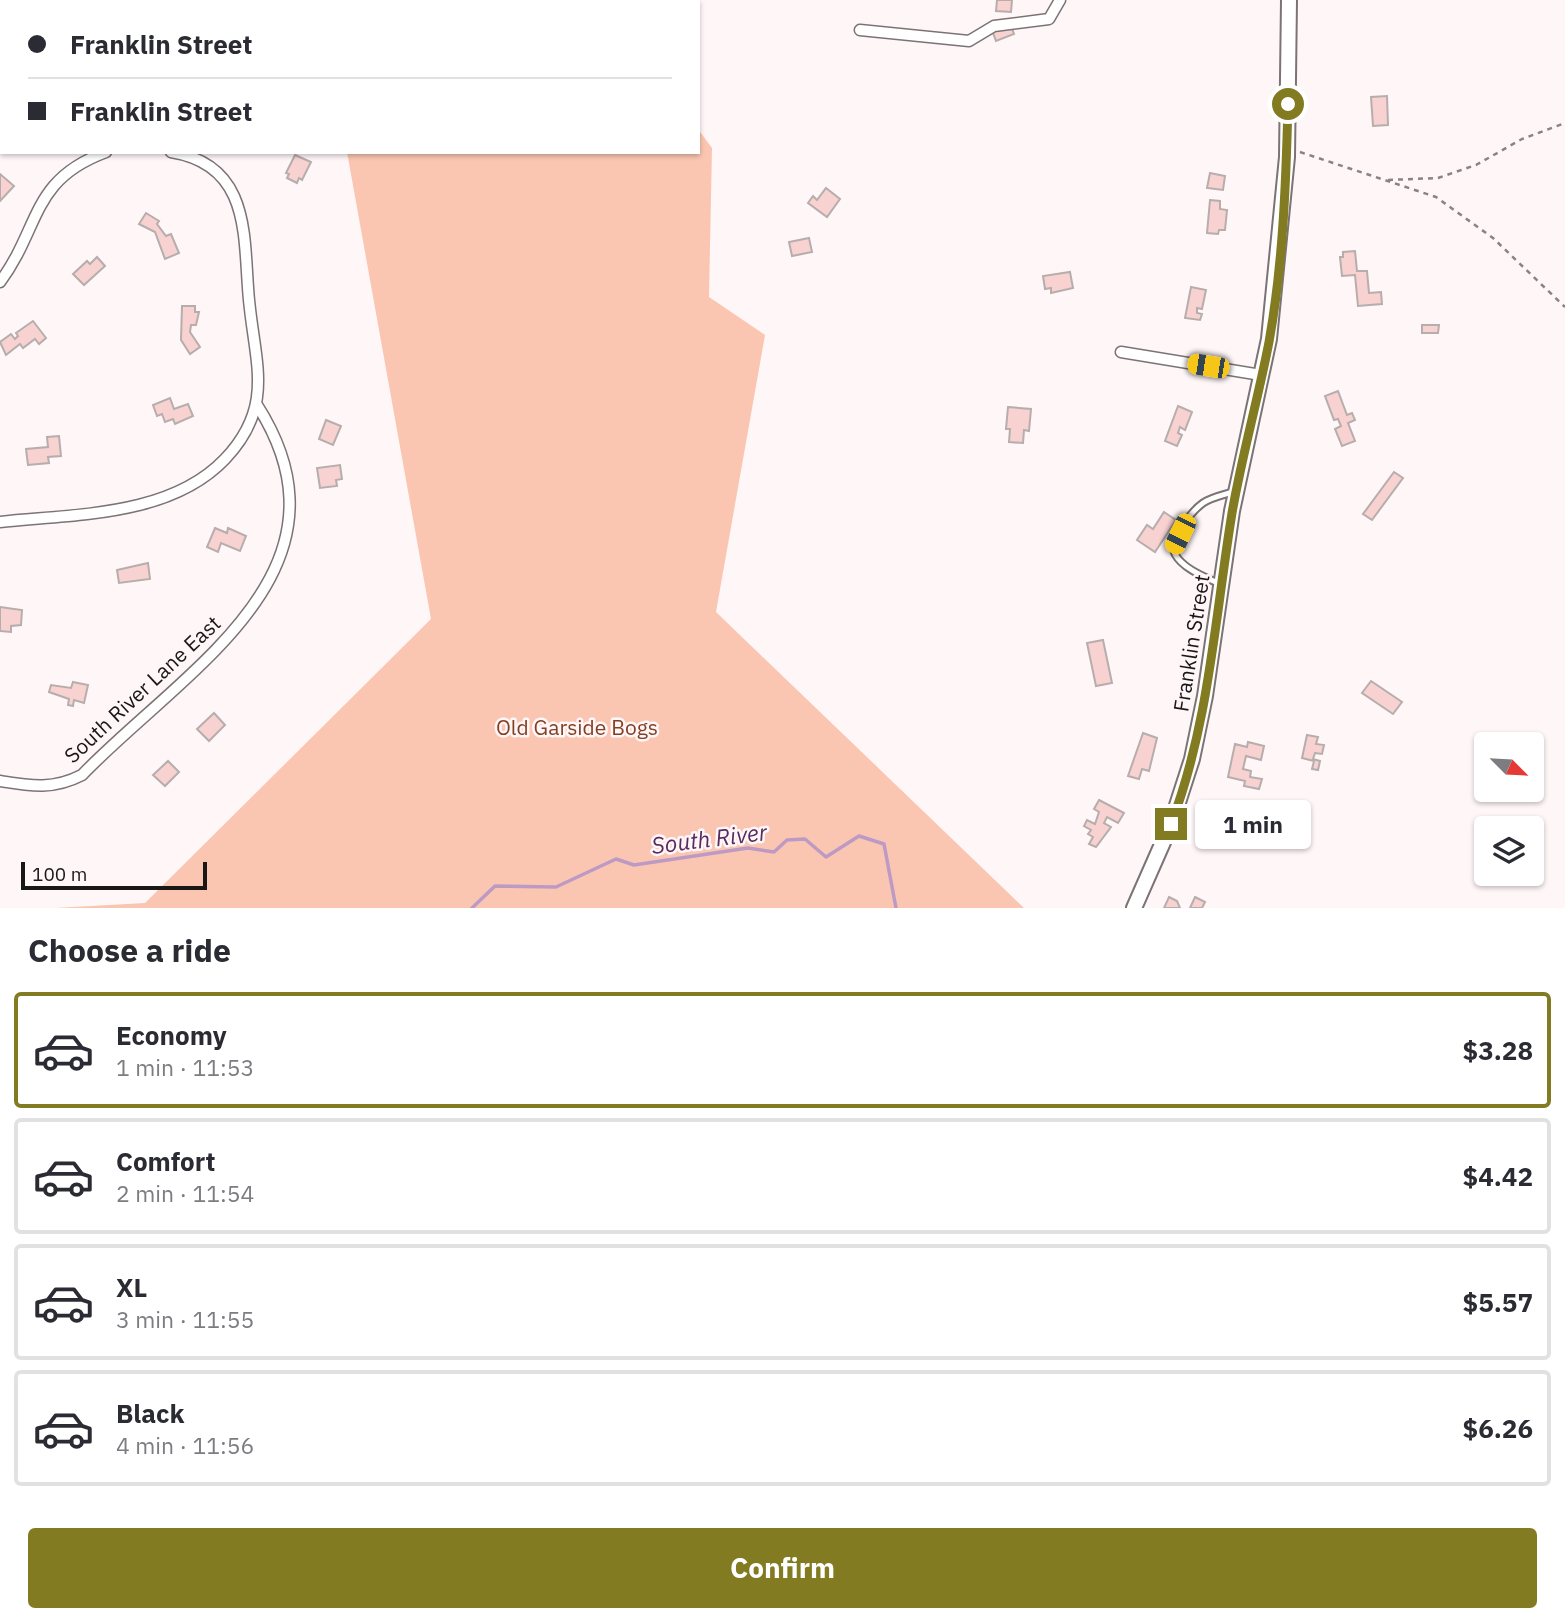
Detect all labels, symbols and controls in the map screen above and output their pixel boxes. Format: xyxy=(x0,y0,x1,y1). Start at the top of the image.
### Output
text: Franklin Street xyxy=(70,27,252,61)
route start xyxy=(1272,88,1304,120)
text: Franklin Street xyxy=(70,94,252,128)
car xyxy=(1186,352,1231,380)
car xyxy=(1162,511,1199,557)
street label: Franklin Street xyxy=(1166,572,1216,714)
street label: South River Lane East xyxy=(58,609,226,769)
park label: Old Garside Bogs xyxy=(496,713,658,741)
north arrow xyxy=(1474,732,1544,802)
map controls xyxy=(1474,732,1544,886)
callout: 1 min xyxy=(1196,800,1311,848)
route end xyxy=(1155,808,1187,840)
text: 1 min xyxy=(1223,809,1283,839)
water label: South River xyxy=(650,816,769,860)
button: layers xyxy=(1474,816,1544,886)
scale bar xyxy=(21,859,206,891)
text: 100 m xyxy=(32,862,87,886)
text: Choose a ride xyxy=(28,929,231,971)
text: Economy xyxy=(116,1018,227,1052)
icon: car xyxy=(32,1019,95,1082)
text: $3.28 xyxy=(1463,1033,1533,1067)
text: 1 min · 11:53 xyxy=(116,1052,254,1082)
text: Comfort xyxy=(116,1144,215,1178)
icon: car xyxy=(32,1145,95,1208)
text: $4.42 xyxy=(1463,1159,1533,1193)
text: 2 min · 11:54 xyxy=(116,1178,254,1208)
text: XL xyxy=(116,1270,147,1304)
icon: car xyxy=(32,1271,95,1334)
text: $5.57 xyxy=(1463,1285,1533,1319)
text: 3 min · 11:55 xyxy=(116,1304,254,1334)
text: Black xyxy=(116,1396,184,1430)
icon: car xyxy=(32,1397,95,1460)
text: $6.26 xyxy=(1463,1411,1533,1445)
text: 4 min · 11:56 xyxy=(116,1430,254,1460)
button: Confirm xyxy=(28,1528,1537,1608)

